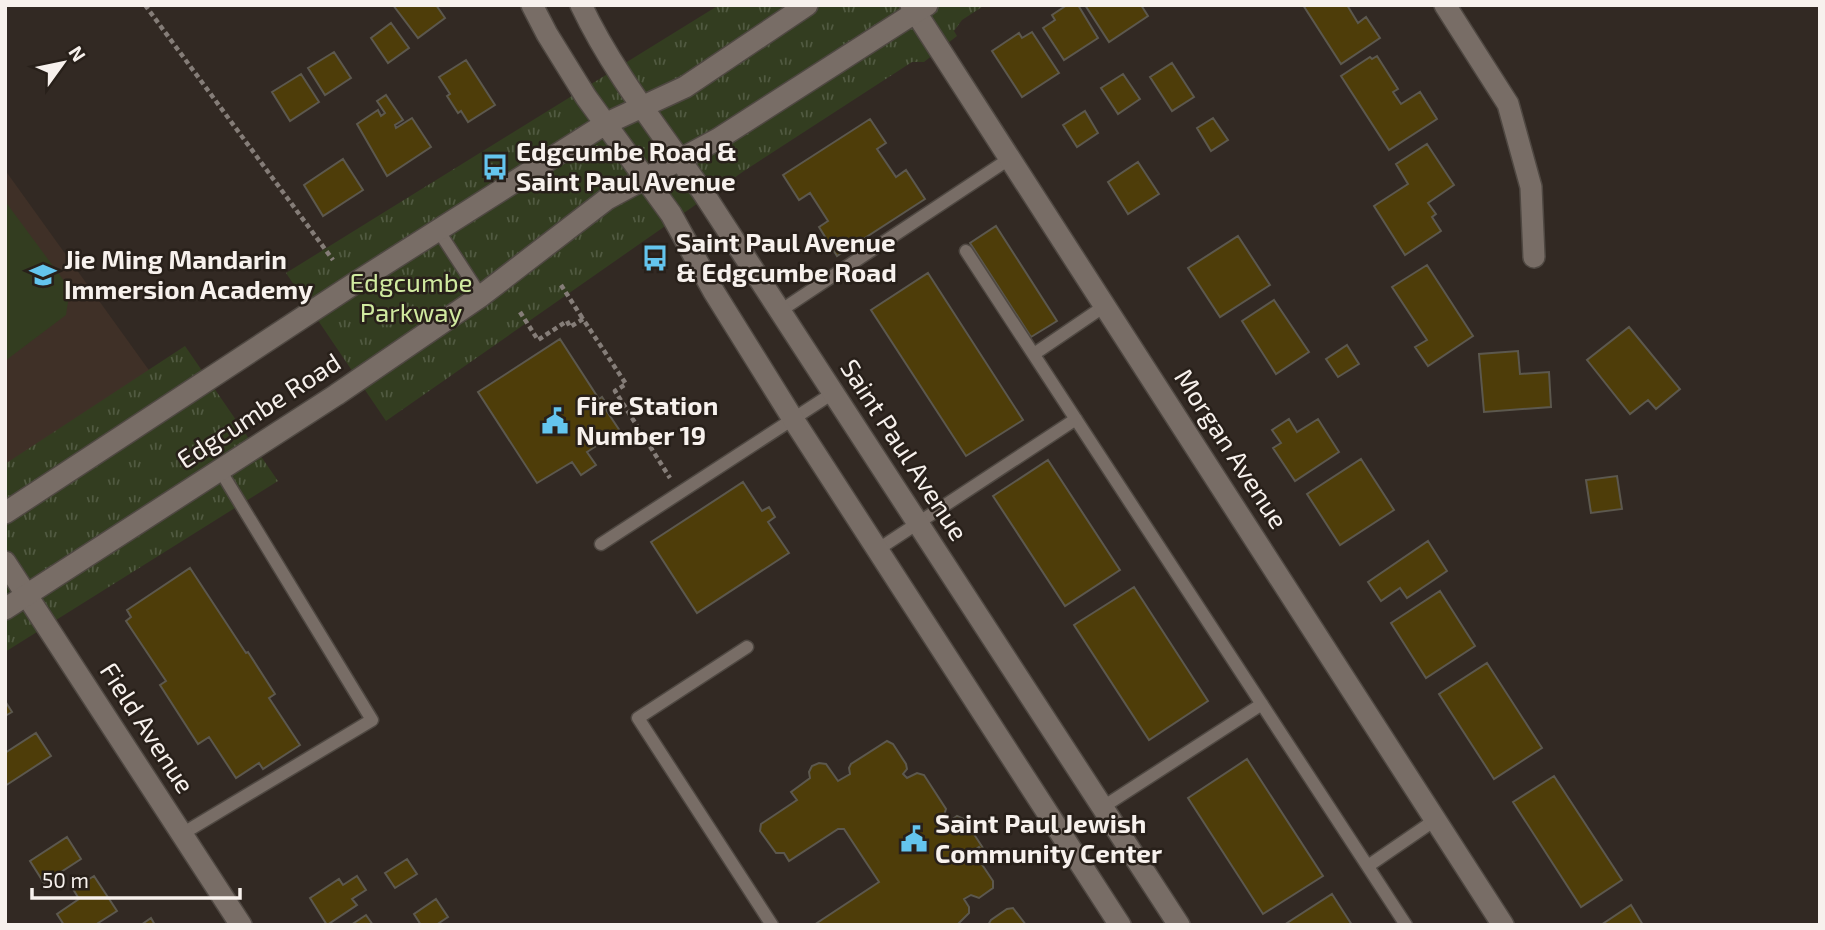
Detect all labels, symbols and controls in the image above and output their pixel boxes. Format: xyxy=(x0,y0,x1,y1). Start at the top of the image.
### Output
north arrow xyxy=(28,28,98,98)
text: N xyxy=(64,41,91,65)
place label: Edgcumbe Road & Saint Paul Avenue xyxy=(516,135,737,196)
bus stop icon: Edgcumbe Road & Saint Paul Avenue xyxy=(480,152,510,182)
place label: Saint Paul Avenue & Edgcumbe Road xyxy=(676,226,897,287)
place label: Jie Ming Mandarin Immersion Academy xyxy=(64,243,313,305)
bus stop icon: Saint Paul Avenue & Edgcumbe Road xyxy=(640,243,670,273)
school or university icon: Jie Ming Mandarin Immersion Academy xyxy=(28,260,58,290)
park label: Edgcumbe Parkway xyxy=(350,266,472,327)
street label: Edgcumbe Road xyxy=(171,345,346,474)
street label: Saint Paul Avenue xyxy=(835,353,975,546)
street label: Morgan Avenue xyxy=(1169,363,1295,534)
place label: Fire Station Number 19 xyxy=(576,389,718,450)
public building icon: Fire Station Number 19 xyxy=(540,406,570,436)
street label: Field Avenue xyxy=(95,656,202,798)
place label: Saint Paul Jewish Community Center xyxy=(935,807,1162,869)
public building icon: Saint Paul Jewish Community Center xyxy=(899,824,929,854)
scale bar xyxy=(32,856,240,900)
text: 50 m xyxy=(42,867,89,892)

